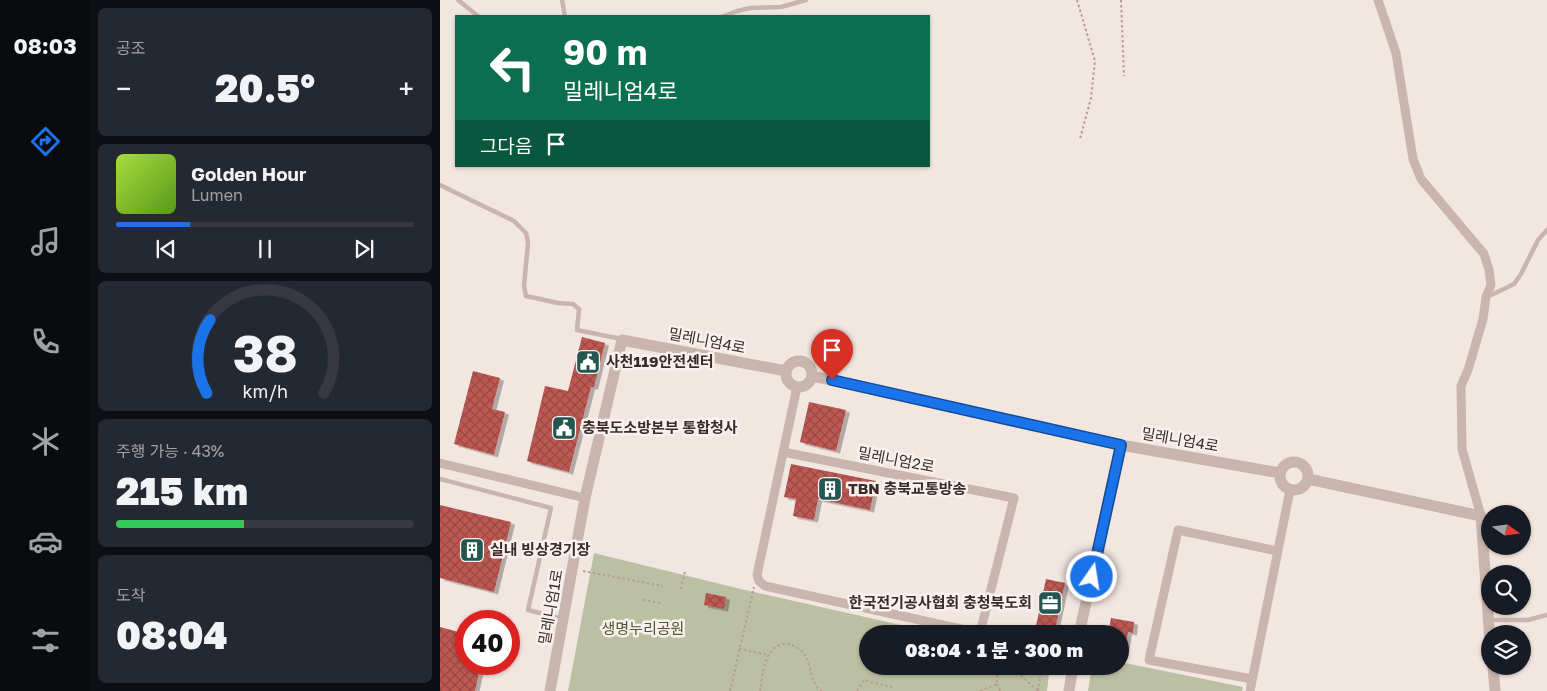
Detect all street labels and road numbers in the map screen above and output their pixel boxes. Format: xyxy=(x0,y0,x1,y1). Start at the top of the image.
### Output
street label: 밀레니엄4로 xyxy=(667,324,747,356)
street label: 밀레니엄4로 xyxy=(1140,423,1220,455)
street label: 밀레니엄2로 xyxy=(856,443,936,475)
street label: 밀레니엄1로 xyxy=(535,568,566,646)

